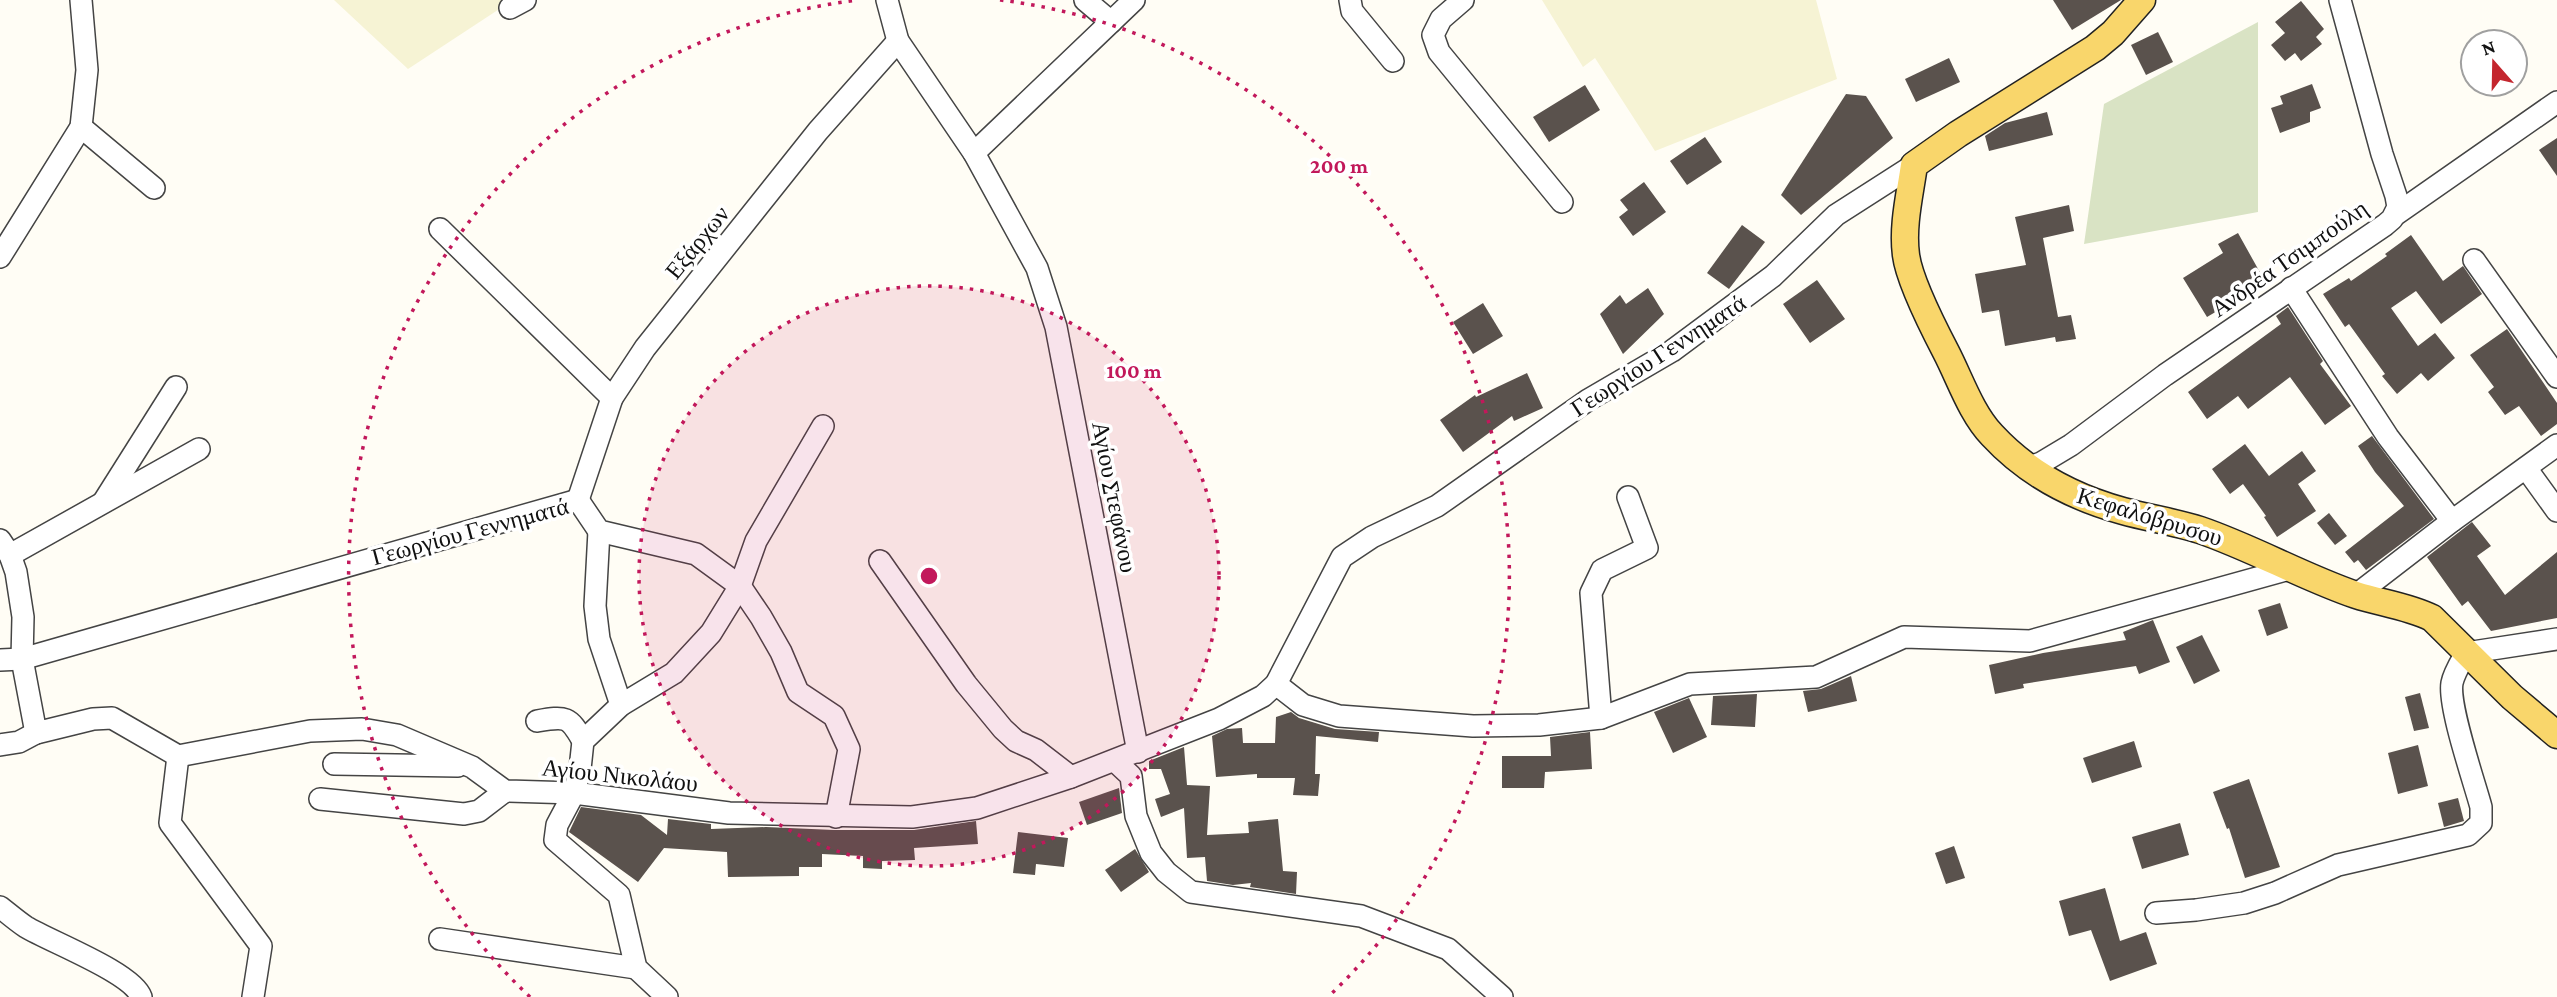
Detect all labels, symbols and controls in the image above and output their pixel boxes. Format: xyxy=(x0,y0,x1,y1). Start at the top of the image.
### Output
north arrow xyxy=(2459,28,2529,98)
text: N xyxy=(2479,35,2498,60)
text: 200 m xyxy=(1310,154,1368,178)
street label: Ανδρέα Τσιμπούλη xyxy=(2206,194,2372,322)
street label: Εξάρχων xyxy=(660,200,735,284)
street label: Γεωργίου Γεννηματά xyxy=(1566,288,1751,422)
text: 100 m xyxy=(1106,359,1162,383)
street label: Αγίου Στεφάνου xyxy=(1087,419,1143,575)
street label: Κεφαλόβρυσου xyxy=(2074,481,2226,551)
street label: Γεωργίου Γεννηματά xyxy=(368,492,572,570)
centre of rings xyxy=(917,564,941,588)
street label: Αγίου Νικολάου xyxy=(541,753,699,797)

